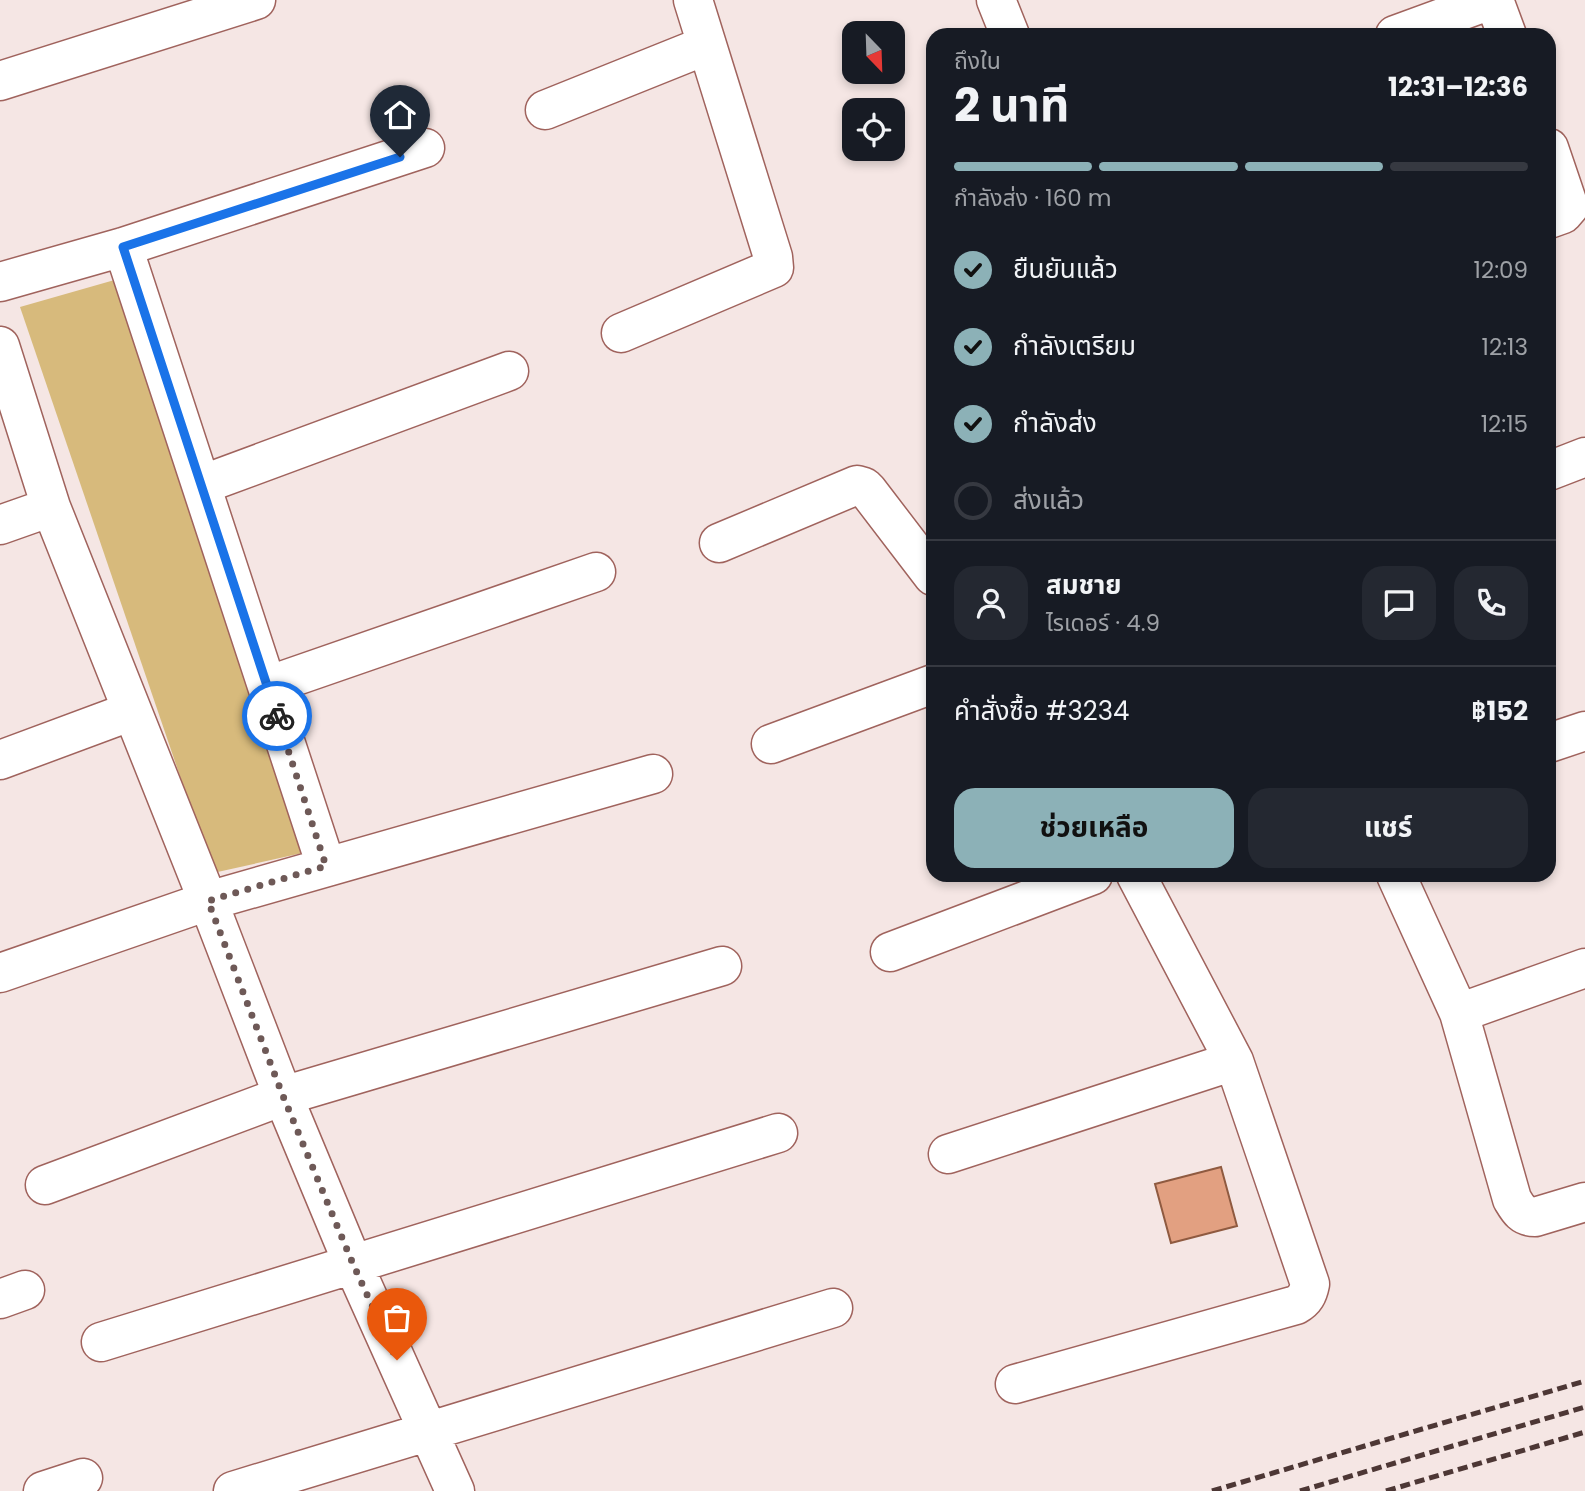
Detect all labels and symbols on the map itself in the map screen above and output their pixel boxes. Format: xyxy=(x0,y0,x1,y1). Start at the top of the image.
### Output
north arrow xyxy=(842,21,905,84)
pin xyxy=(370,85,430,157)
courier xyxy=(242,681,312,751)
pin xyxy=(367,1288,427,1360)

